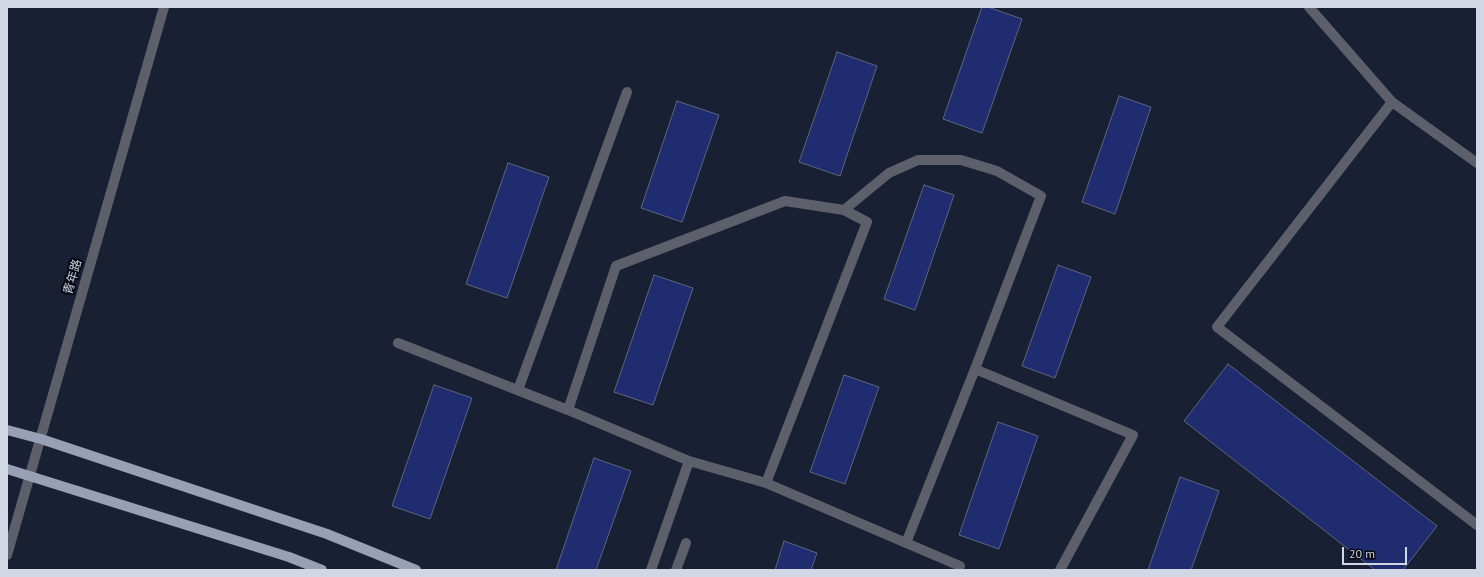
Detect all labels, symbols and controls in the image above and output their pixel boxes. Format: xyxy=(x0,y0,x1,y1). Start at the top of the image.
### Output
street label: 青年路 xyxy=(61,258,85,296)
scale bar xyxy=(1344,539,1409,565)
text: 20 m xyxy=(1349,546,1375,561)

